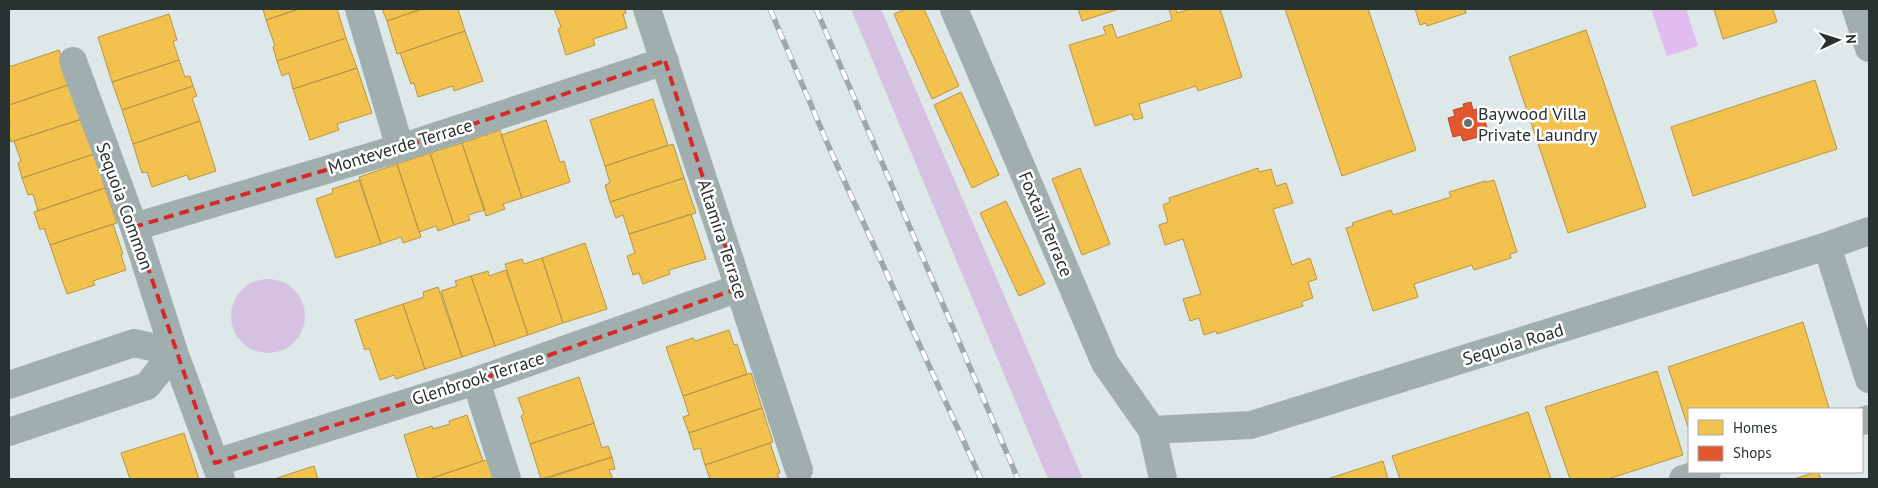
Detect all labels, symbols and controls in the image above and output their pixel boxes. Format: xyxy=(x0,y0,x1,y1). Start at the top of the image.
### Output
north arrow xyxy=(1813,15,1863,65)
text: N xyxy=(1842,34,1860,44)
place label: Baywood Villa Private Laundry xyxy=(1478,102,1598,146)
street label: Monteverde Terrace xyxy=(325,113,475,179)
marker: Baywood Villa Private Laundry xyxy=(1462,117,1474,129)
street label: Sequoia Common xyxy=(91,139,159,273)
street label: Foxtail Terrace xyxy=(1014,168,1078,280)
street label: Altamira Terrace xyxy=(693,176,753,302)
street label: Sequoia Road xyxy=(1460,318,1566,370)
street label: Glenbrook Terrace xyxy=(409,346,547,410)
legend xyxy=(1688,408,1863,473)
text: Homes xyxy=(1733,418,1777,437)
text: Shops xyxy=(1733,443,1772,462)

